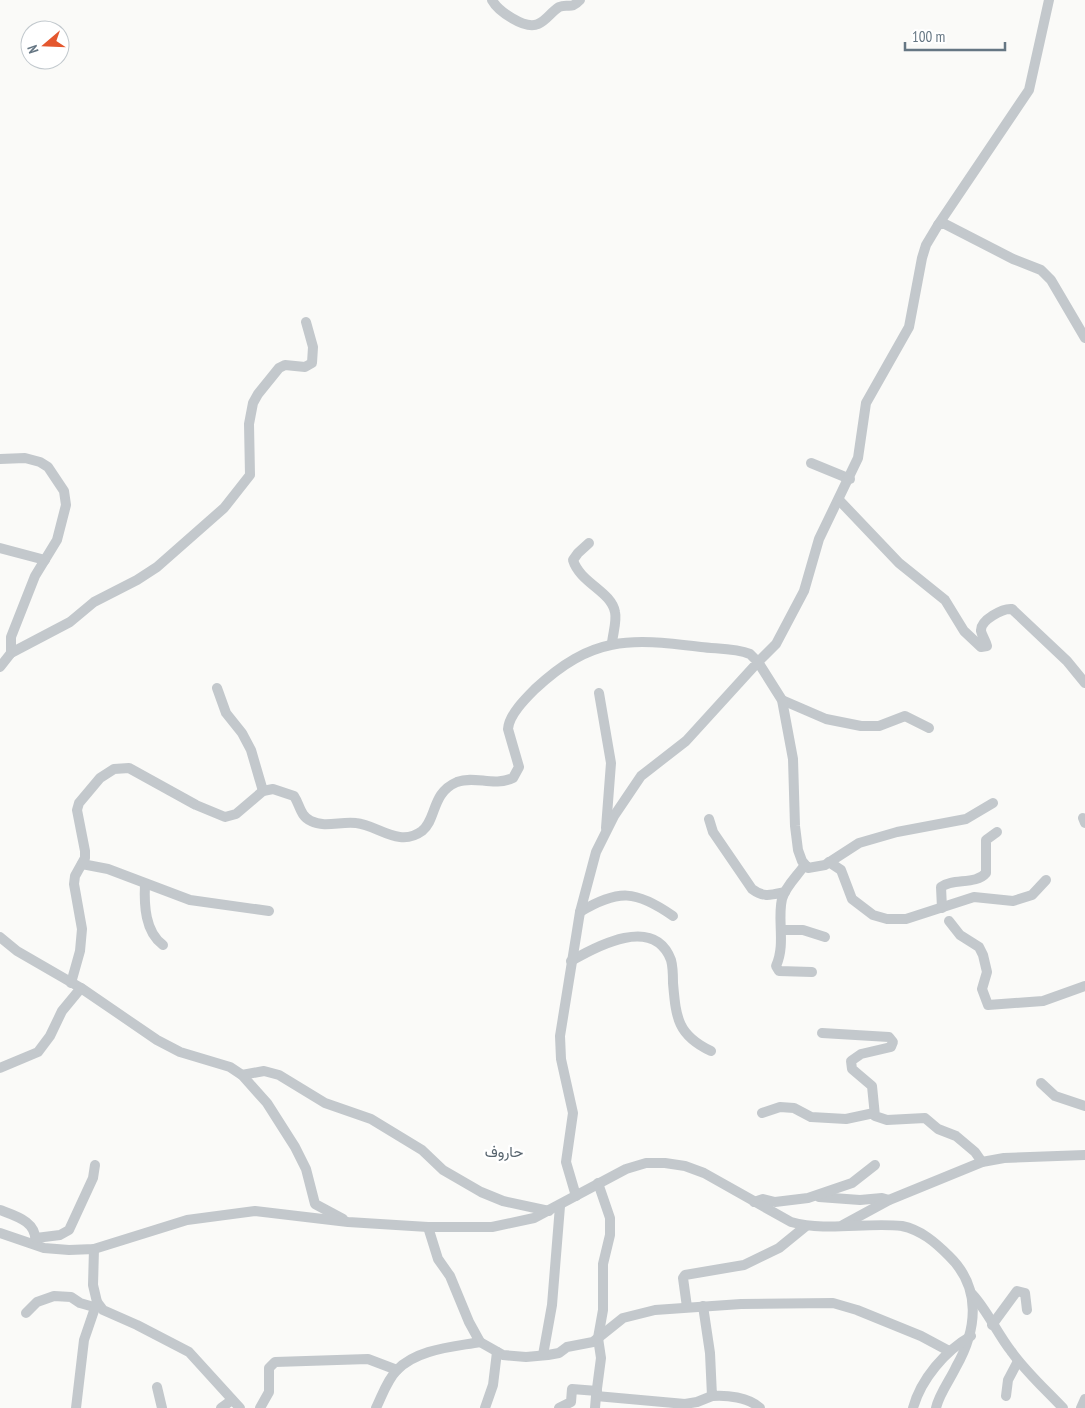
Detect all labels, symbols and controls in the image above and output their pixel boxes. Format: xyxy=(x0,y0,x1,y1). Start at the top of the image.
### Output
north arrow xyxy=(20,20,70,70)
scale bar xyxy=(905,20,1005,52)
text: 100 m xyxy=(912,27,945,46)
text: N xyxy=(23,43,42,56)
district label: حاروف xyxy=(485,1142,523,1161)

